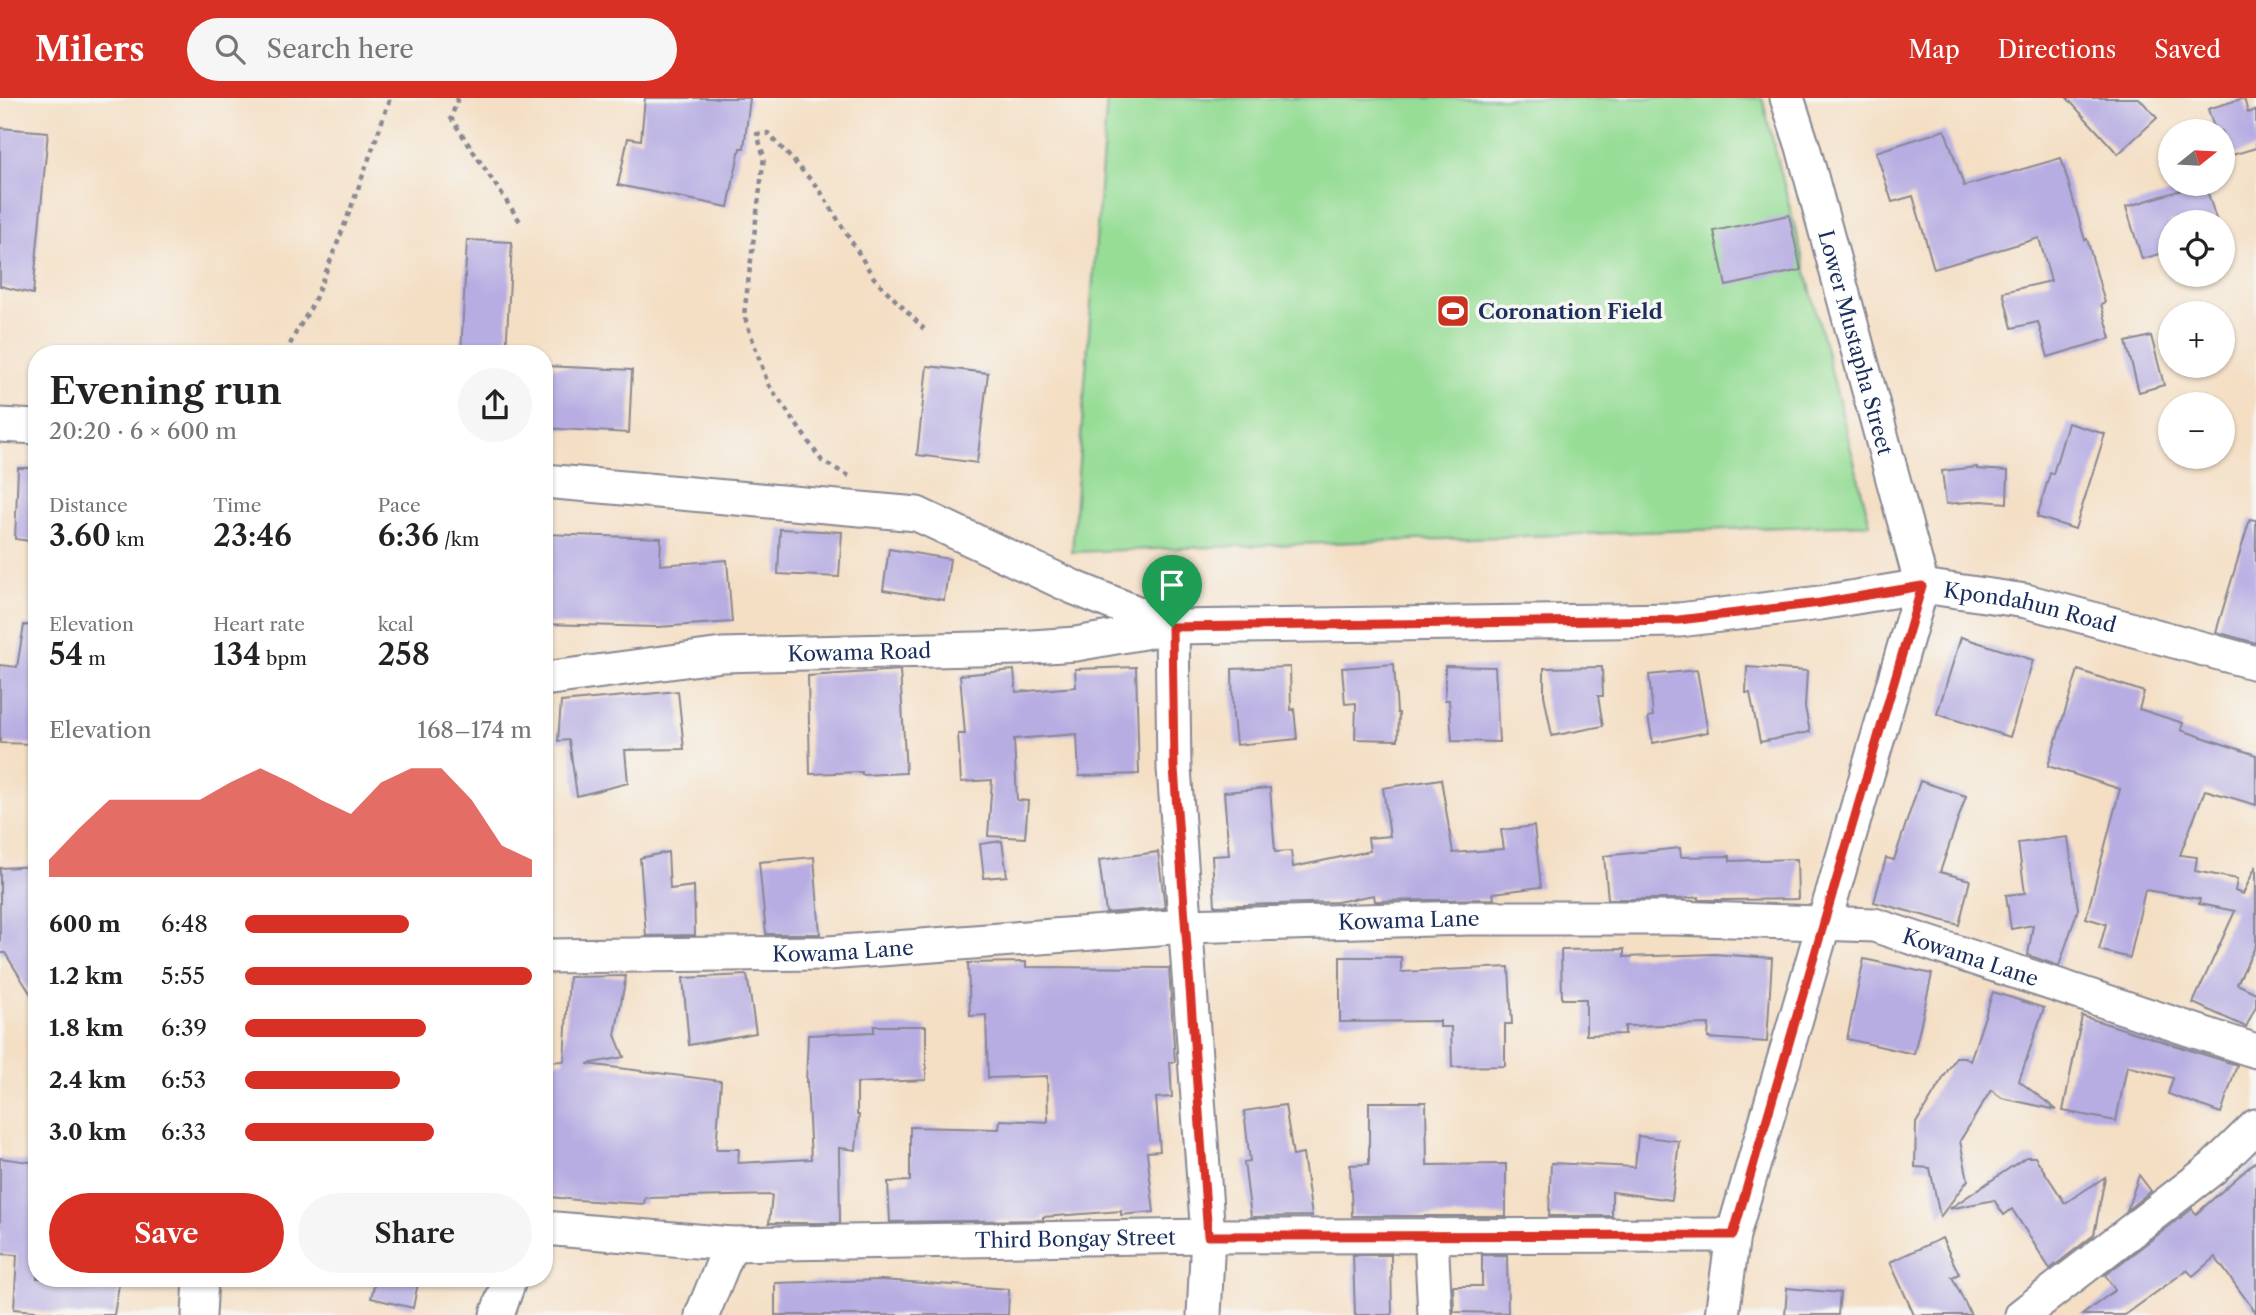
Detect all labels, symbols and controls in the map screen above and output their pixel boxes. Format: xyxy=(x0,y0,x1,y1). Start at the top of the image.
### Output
search box xyxy=(187,18,677,81)
text: Milers xyxy=(35,29,145,70)
icon: search xyxy=(211,30,249,68)
text: Search here xyxy=(267,33,414,65)
text: Map xyxy=(1908,35,1960,64)
text: Directions xyxy=(1998,35,2116,64)
text: Saved xyxy=(2154,35,2221,64)
north arrow xyxy=(2158,119,2235,196)
map controls xyxy=(2158,119,2235,469)
button: locate xyxy=(2158,210,2235,287)
street label: Lower Mustapha Street xyxy=(1814,227,1899,458)
sports icon: Coronation Field xyxy=(1434,292,1472,330)
place label: Coronation Field xyxy=(1478,299,1663,324)
button: + xyxy=(2158,301,2235,378)
text: Evening run xyxy=(49,367,282,414)
button: share xyxy=(458,368,532,442)
button: − xyxy=(2158,392,2235,469)
text: 20:20 · 6 × 600 m xyxy=(49,417,237,445)
text: Distance xyxy=(49,494,128,517)
text: Time xyxy=(213,494,261,517)
text: Pace xyxy=(378,494,421,517)
text: 3.60 xyxy=(49,517,111,554)
text: 23:46 xyxy=(213,517,292,554)
text: 6:36 xyxy=(378,517,439,554)
text: km xyxy=(111,528,145,551)
text: /km xyxy=(439,528,479,551)
pin xyxy=(1142,555,1202,627)
icon: arrive xyxy=(1153,566,1191,604)
street label: Kpondahun Road xyxy=(1942,577,2119,637)
text: Elevation xyxy=(49,613,134,636)
text: Heart rate xyxy=(213,613,305,636)
text: kcal xyxy=(378,613,414,636)
text: 54 xyxy=(49,636,83,673)
text: 134 xyxy=(213,636,261,673)
text: 258 xyxy=(378,636,430,673)
street label: Kowama Road xyxy=(787,638,932,666)
text: m xyxy=(83,647,106,670)
text: bpm xyxy=(261,647,307,670)
text: Elevation xyxy=(49,716,152,744)
text: 168–174 m xyxy=(417,716,532,744)
street label: Kowama Lane xyxy=(1338,906,1480,934)
text: 600 m xyxy=(49,910,121,938)
text: 6:48 xyxy=(161,910,208,938)
street label: Kowama Lane xyxy=(1899,923,2042,991)
street label: Kowama Lane xyxy=(772,934,914,966)
text: 1.2 km xyxy=(49,962,123,990)
text: 5:55 xyxy=(161,962,205,990)
text: 1.8 km xyxy=(49,1014,124,1042)
text: 6:39 xyxy=(161,1014,207,1042)
text: 2.4 km xyxy=(49,1066,126,1094)
text: 6:53 xyxy=(161,1066,206,1094)
text: 3.0 km xyxy=(49,1118,127,1146)
text: 6:33 xyxy=(161,1118,206,1146)
button: Save xyxy=(49,1193,284,1273)
button: Share xyxy=(298,1193,532,1273)
street label: Third Bongay Street xyxy=(975,1224,1176,1252)

